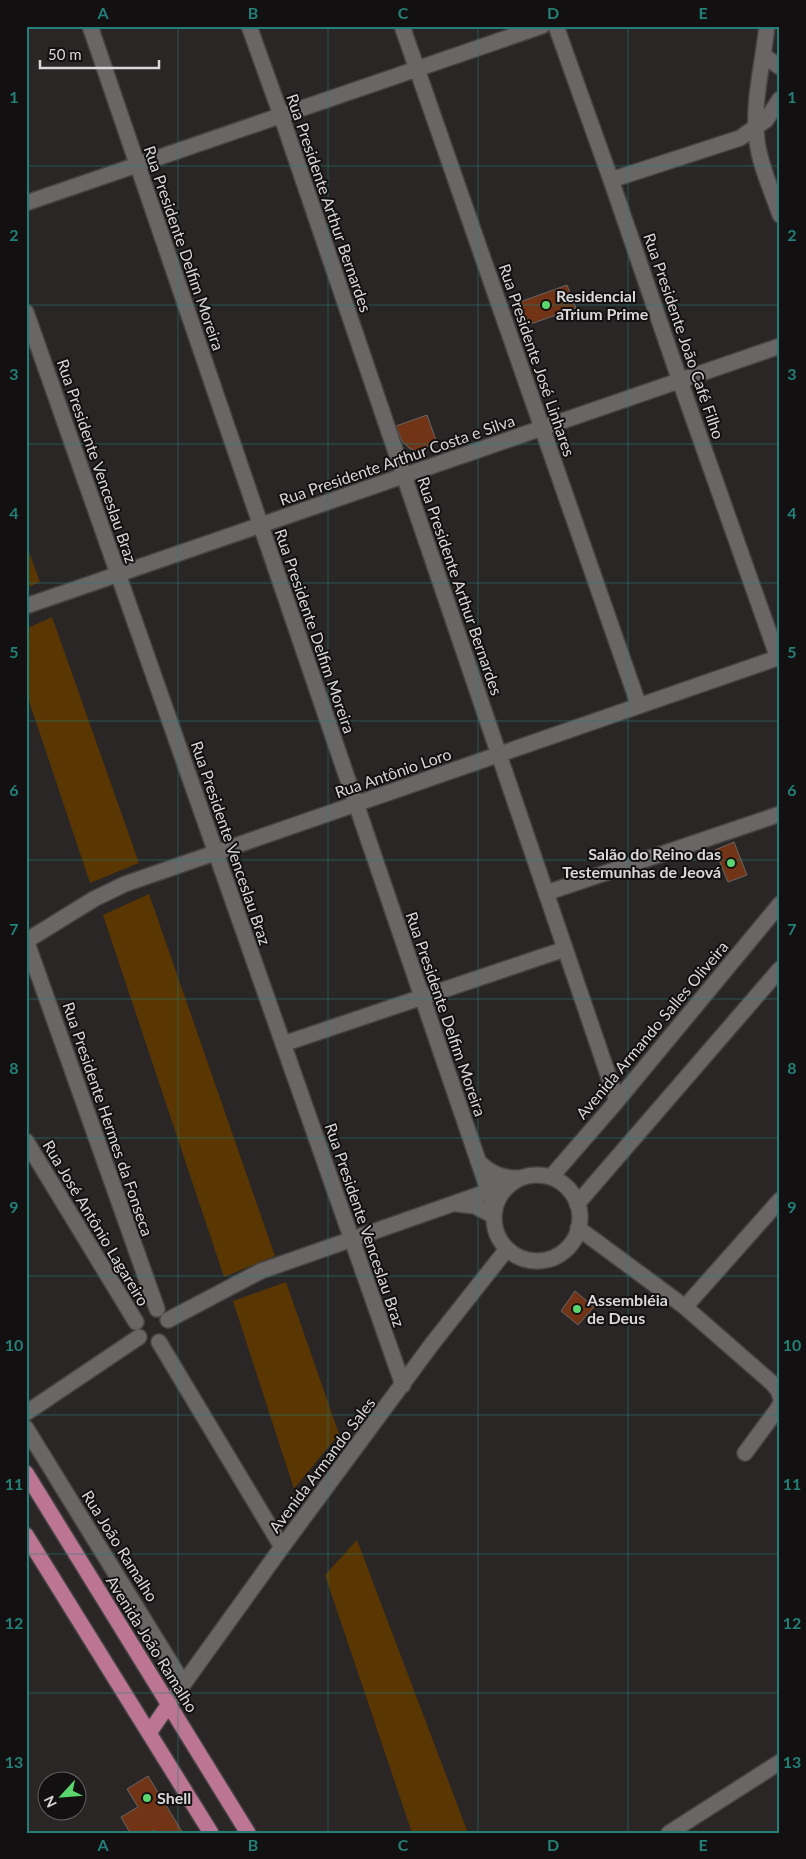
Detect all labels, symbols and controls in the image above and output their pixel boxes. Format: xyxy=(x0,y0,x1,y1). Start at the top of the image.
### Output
text: A xyxy=(96,3,109,22)
text: B xyxy=(248,3,258,22)
text: C xyxy=(398,3,409,22)
text: D xyxy=(547,3,559,22)
text: E xyxy=(698,3,708,22)
scale bar xyxy=(40,38,159,70)
text: 50 m xyxy=(48,45,82,63)
text: 1 xyxy=(9,87,19,106)
text: 1 xyxy=(787,87,797,106)
street label: Rua Presidente Arthur Bernardes xyxy=(283,91,376,315)
street label: Rua Presidente Delfim Moreira xyxy=(140,143,228,353)
text: 2 xyxy=(9,225,19,244)
text: 2 xyxy=(787,225,797,244)
street label: Rua Presidente João Café Filho xyxy=(640,230,729,441)
street label: Rua Presidente José Linhares xyxy=(496,261,579,459)
place label: Residencial aTrium Prime xyxy=(556,286,649,323)
marker: Residencial aTrium Prime xyxy=(540,299,552,311)
street label: Rua Presidente Venceslau Braz xyxy=(54,356,141,565)
text: 3 xyxy=(9,364,19,383)
text: 3 xyxy=(787,364,797,383)
street label: Rua Presidente Arthur Costa e Silva xyxy=(277,410,517,509)
street label: Rua Presidente Arthur Bernardes xyxy=(414,474,507,698)
text: 4 xyxy=(9,503,19,522)
text: 4 xyxy=(787,503,797,522)
street label: Rua Presidente Delfim Moreira xyxy=(271,526,359,736)
text: 5 xyxy=(9,642,19,661)
text: 5 xyxy=(787,642,797,661)
street label: Rua Presidente Venceslau Braz xyxy=(188,738,275,947)
street label: Rua Antônio Loro xyxy=(332,744,453,801)
text: 6 xyxy=(9,780,19,799)
text: 6 xyxy=(787,780,797,799)
place label: Salão do Reino das Testemunhas de Jeová xyxy=(562,844,721,881)
marker: Salão do Reino das Testemunhas de Jeová xyxy=(725,857,737,869)
street label: Rua Presidente Delfim Moreira xyxy=(402,909,490,1119)
text: 7 xyxy=(9,919,19,938)
text: 7 xyxy=(787,919,797,938)
street label: Avenida Armando Salles Oliveira xyxy=(572,937,732,1123)
street label: Rua Presidente Hermes da Fonseca xyxy=(59,999,158,1238)
text: 8 xyxy=(9,1058,19,1077)
text: 8 xyxy=(787,1058,797,1077)
street label: Rua Presidente Venceslau Braz xyxy=(322,1120,409,1329)
street label: Rua José Antônio Lagareiro xyxy=(39,1137,153,1309)
text: 9 xyxy=(9,1197,19,1216)
text: 9 xyxy=(787,1197,797,1216)
place label: Assembléia de Deus xyxy=(586,1290,668,1327)
marker: Assembléia de Deus xyxy=(571,1303,583,1315)
text: 10 xyxy=(5,1335,23,1354)
text: 10 xyxy=(783,1335,801,1354)
street label: Avenida Armando Sales xyxy=(265,1393,379,1536)
text: 11 xyxy=(5,1474,23,1493)
text: 11 xyxy=(783,1474,801,1493)
street label: Rua João Ramalho xyxy=(79,1487,162,1605)
street label: Avenida João Ramalho xyxy=(103,1572,202,1716)
text: 12 xyxy=(5,1613,23,1632)
text: 12 xyxy=(783,1613,801,1632)
text: 13 xyxy=(5,1752,23,1771)
text: 13 xyxy=(783,1752,801,1771)
north arrow xyxy=(38,1772,88,1822)
place label: Shell xyxy=(157,1788,191,1807)
marker: Shell xyxy=(141,1792,153,1804)
text: N xyxy=(40,1793,60,1810)
text: A xyxy=(96,1835,109,1854)
text: B xyxy=(248,1835,258,1854)
text: C xyxy=(398,1835,409,1854)
text: D xyxy=(547,1835,559,1854)
text: E xyxy=(698,1835,708,1854)

